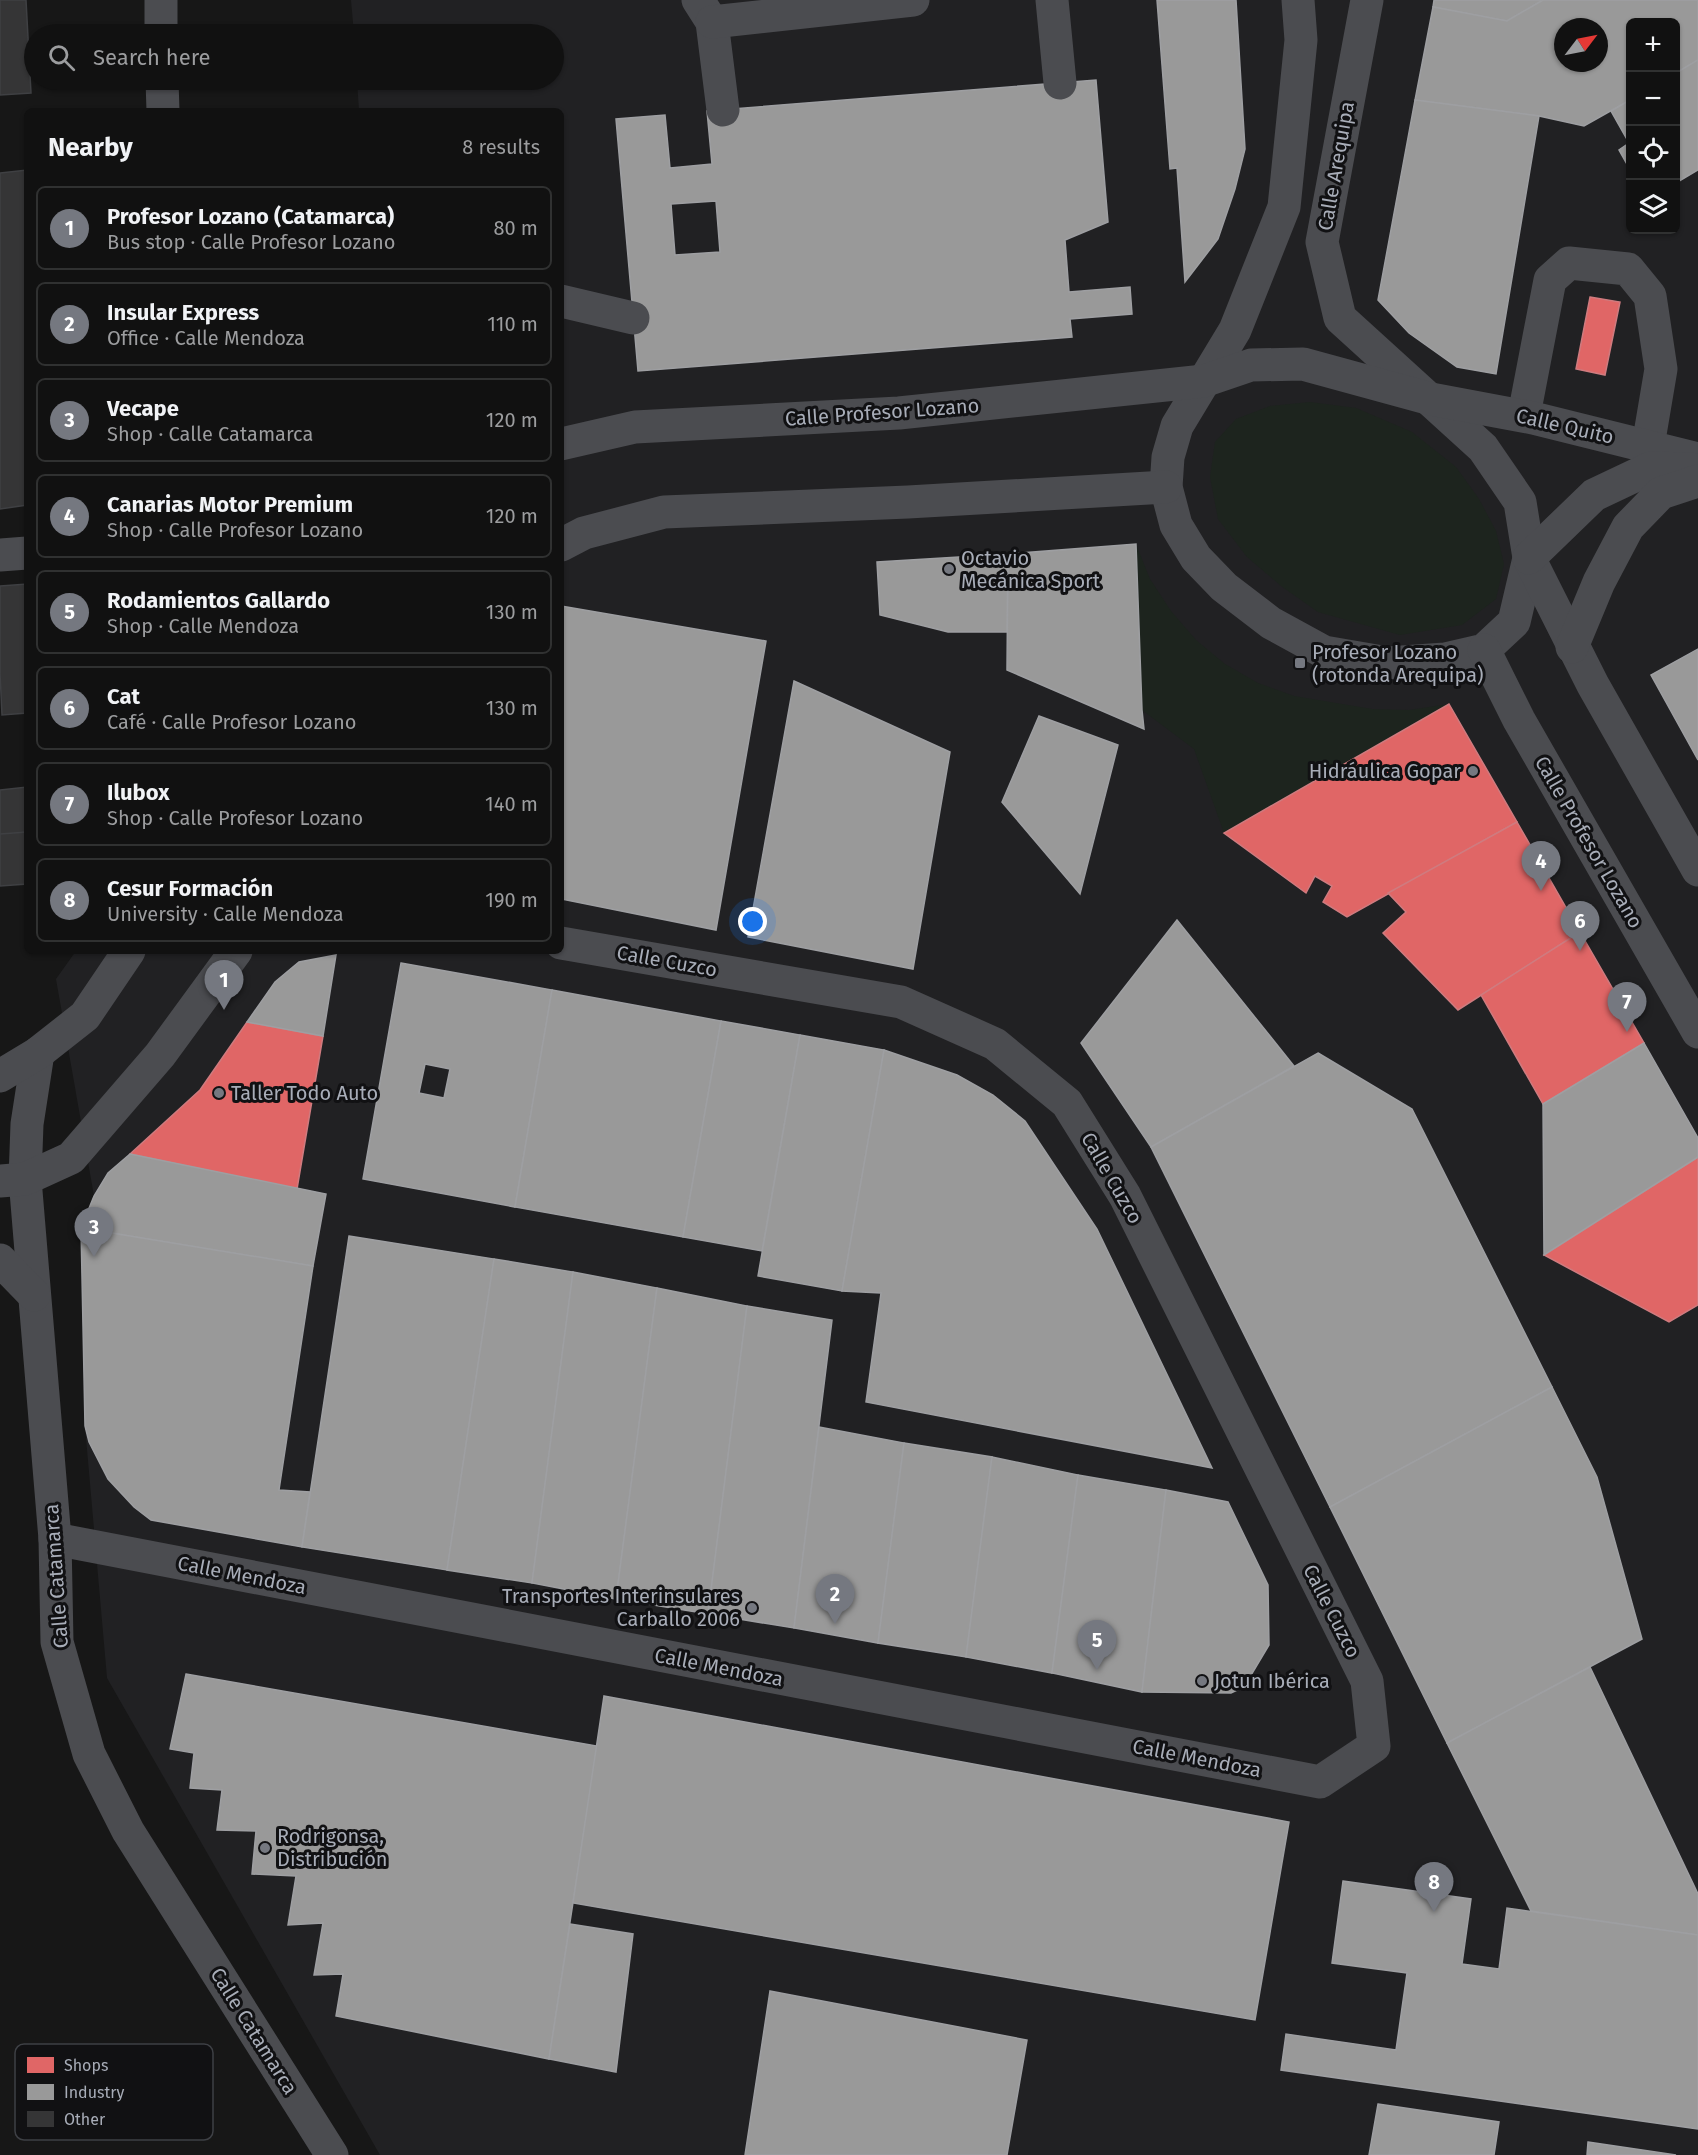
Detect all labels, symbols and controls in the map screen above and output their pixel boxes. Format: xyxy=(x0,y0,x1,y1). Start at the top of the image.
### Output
north arrow xyxy=(1554,18,1608,72)
map controls xyxy=(1626,18,1680,234)
button: + xyxy=(1626,18,1680,72)
search box xyxy=(24,24,564,90)
icon: search xyxy=(45,41,78,74)
text: Search here xyxy=(93,44,211,71)
button: − xyxy=(1626,72,1680,126)
street label: Calle Arequipa xyxy=(1313,100,1359,232)
button: locate xyxy=(1626,126,1680,180)
text: Nearby xyxy=(48,132,133,163)
text: 8 results xyxy=(462,135,540,159)
button: layers xyxy=(1626,180,1680,234)
text: Profesor Lozano (Catamarca) xyxy=(107,203,394,230)
text: 1 xyxy=(65,216,74,240)
text: 80 m xyxy=(493,216,538,240)
text: Bus stop · Calle Profesor Lozano xyxy=(107,230,395,254)
text: Insular Express xyxy=(107,299,259,326)
text: 2 xyxy=(64,312,75,336)
text: 110 m xyxy=(487,312,538,336)
text: Office · Calle Mendoza xyxy=(107,326,305,350)
street label: Calle Profesor Lozano xyxy=(784,393,980,431)
text: Vecape xyxy=(107,395,179,422)
street label: Calle Quito xyxy=(1514,403,1616,449)
text: 3 xyxy=(64,408,75,432)
text: 120 m xyxy=(486,408,538,432)
text: Shop · Calle Catamarca xyxy=(107,422,313,446)
text: Canarias Motor Premium xyxy=(107,491,353,518)
text: 4 xyxy=(64,504,75,528)
text: 120 m xyxy=(486,504,538,528)
text: Shop · Calle Profesor Lozano xyxy=(107,518,363,542)
place label: Octavio Mecánica Sport xyxy=(961,546,1101,593)
marker: Octavio Mecánica Sport xyxy=(942,562,956,576)
text: Rodamientos Gallardo xyxy=(107,587,330,614)
text: 5 xyxy=(64,600,75,624)
text: 130 m xyxy=(486,600,538,624)
text: Shop · Calle Mendoza xyxy=(107,614,299,638)
place label: Profesor Lozano (rotonda Arequipa) xyxy=(1312,640,1484,687)
marker: Profesor Lozano (rotonda Arequipa) xyxy=(1293,656,1307,670)
text: Cat xyxy=(107,683,140,710)
text: 6 xyxy=(64,696,75,720)
text: 130 m xyxy=(486,696,538,720)
text: Café · Calle Profesor Lozano xyxy=(107,710,356,734)
street label: Calle Profesor Lozano xyxy=(1530,752,1648,932)
place label: Hidráulica Gopar xyxy=(1309,759,1461,783)
marker: Hidráulica Gopar xyxy=(1466,764,1480,778)
text: Ilubox xyxy=(107,779,170,806)
text: 7 xyxy=(65,792,74,816)
text: 140 m xyxy=(485,792,538,816)
text: Shop · Calle Profesor Lozano xyxy=(107,806,363,830)
pin: 4 xyxy=(1522,842,1560,891)
text: Cesur Formación xyxy=(107,875,273,902)
text: 8 xyxy=(64,888,75,912)
text: 190 m xyxy=(485,888,538,912)
text: University · Calle Mendoza xyxy=(107,902,344,926)
pin: 6 xyxy=(1560,902,1600,951)
your location xyxy=(738,907,767,936)
street label: Calle Cuzco xyxy=(615,940,719,982)
pin: 1 xyxy=(204,960,244,1010)
pin: 7 xyxy=(1608,982,1646,1032)
place label: Taller Todo Auto xyxy=(231,1081,378,1105)
marker: Taller Todo Auto xyxy=(212,1086,226,1100)
street label: Calle Cuzco xyxy=(1076,1128,1148,1228)
pin: 3 xyxy=(74,1208,113,1257)
street label: Calle Catamarca xyxy=(39,1503,73,1649)
street label: Calle Mendoza xyxy=(176,1551,308,1599)
street label: Calle Cuzco xyxy=(1298,1560,1366,1662)
pin: 2 xyxy=(816,1574,854,1624)
place label: Transportes Interinsulares Carballo 2006 xyxy=(502,1584,740,1631)
marker: Transportes Interinsulares Carballo 2006 xyxy=(745,1601,759,1615)
pin: 5 xyxy=(1078,1620,1116,1670)
street label: Calle Mendoza xyxy=(653,1643,785,1691)
place label: Jotun Ibérica xyxy=(1214,1669,1330,1693)
marker: Jotun Ibérica xyxy=(1195,1674,1209,1688)
street label: Calle Mendoza xyxy=(1131,1734,1263,1782)
place label: Rodrigonsa, Distribución xyxy=(277,1824,388,1871)
marker: Rodrigonsa, Distribución xyxy=(258,1841,272,1855)
pin: 8 xyxy=(1414,1862,1454,1912)
street label: Calle Catamarca xyxy=(205,1963,303,2099)
legend xyxy=(15,2044,213,2140)
text: Shops xyxy=(64,2056,108,2075)
text: Industry xyxy=(64,2083,124,2102)
text: Other xyxy=(64,2110,106,2129)

